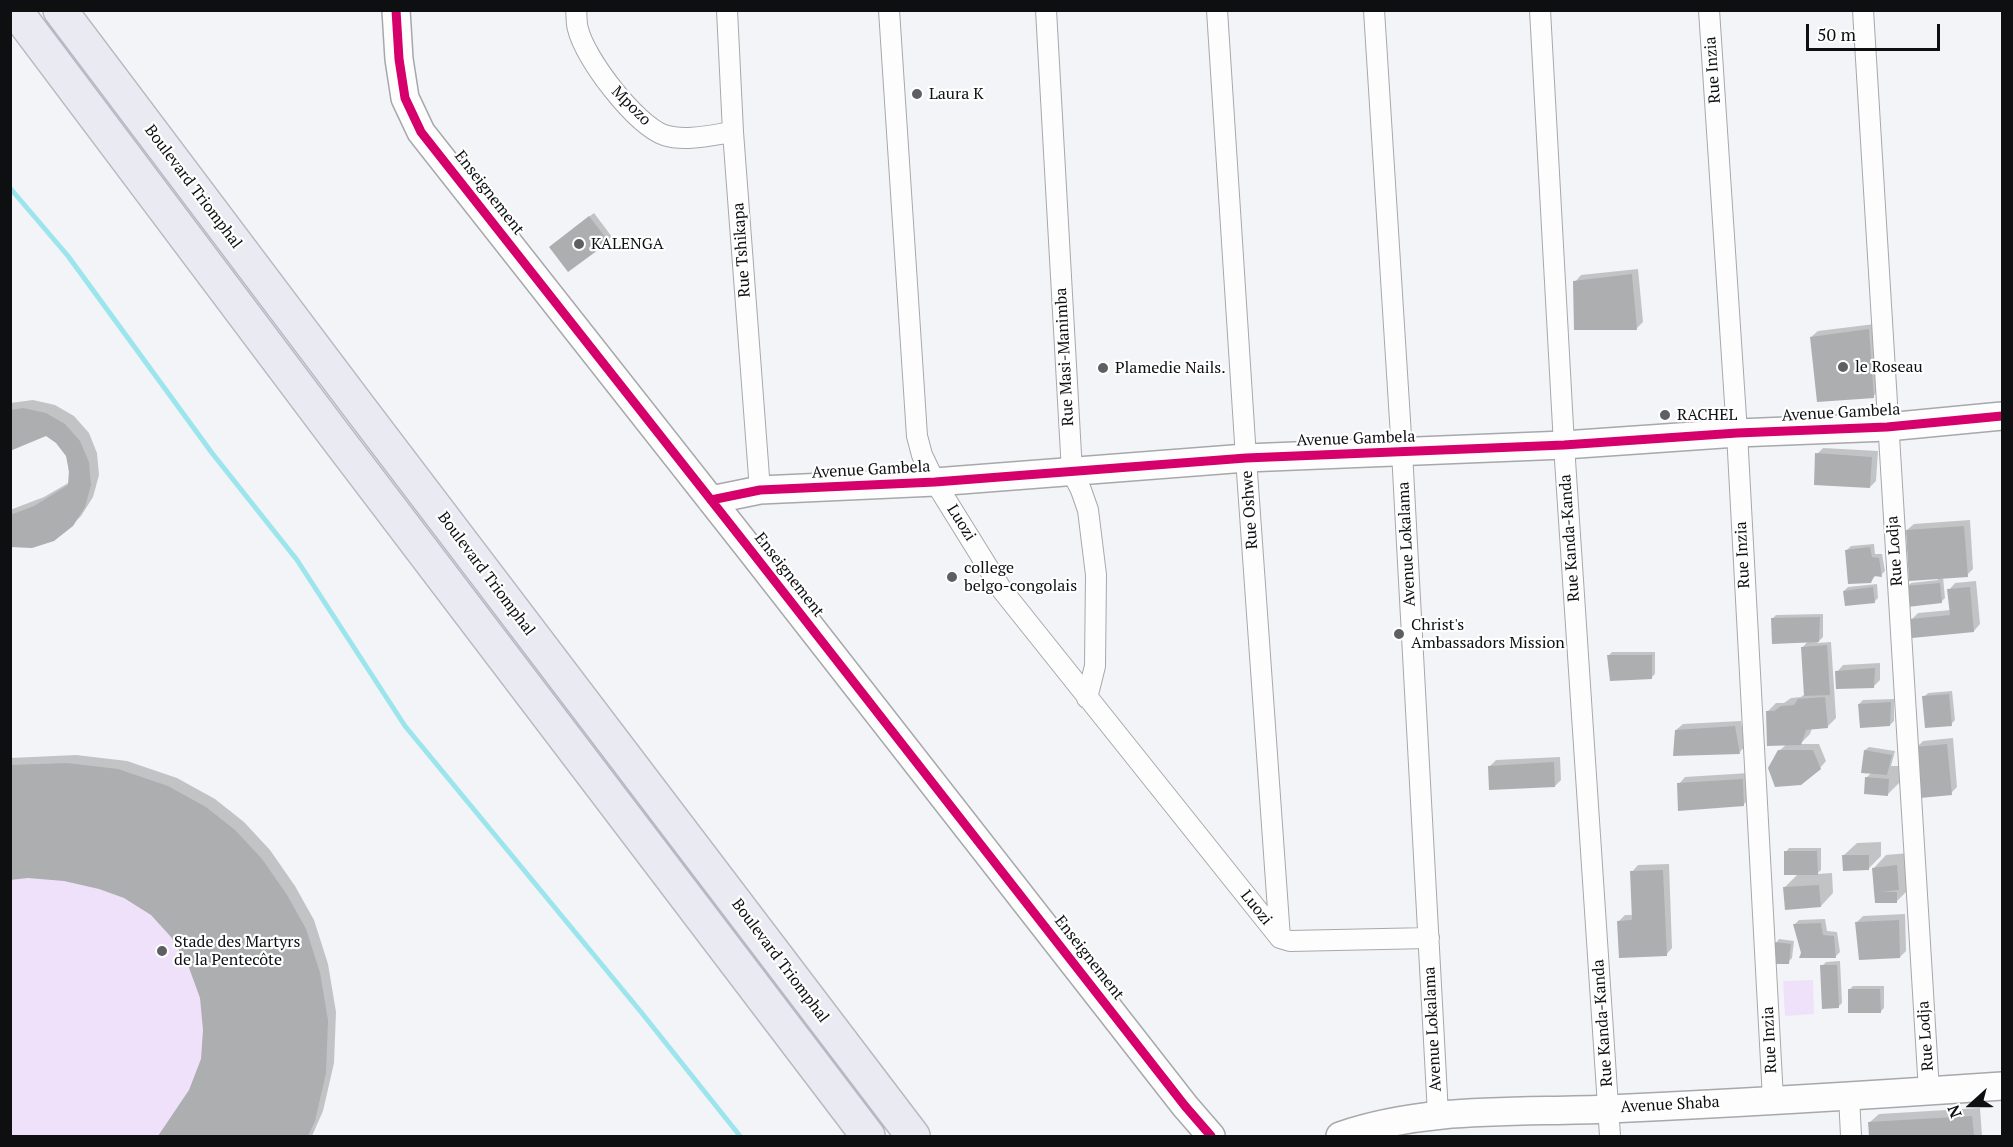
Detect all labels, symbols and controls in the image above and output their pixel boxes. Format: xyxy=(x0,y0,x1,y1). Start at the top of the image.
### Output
scale bar xyxy=(1809,12,1942,50)
text: 50 m xyxy=(1817,22,1856,46)
street label: Rue Inzia xyxy=(1701,36,1725,104)
street label: Mpozo xyxy=(607,82,655,130)
place label: Laura K xyxy=(929,84,983,104)
marker: Laura K xyxy=(910,87,924,101)
street label: Boulevard Triomphal xyxy=(140,121,246,253)
street label: Enseignement xyxy=(450,147,528,239)
street label: Rue Tshikapa xyxy=(729,202,755,298)
place label: KALENGA xyxy=(591,234,664,254)
marker: KALENGA xyxy=(572,237,586,251)
street label: Rue Masi-Manimba xyxy=(1052,287,1078,427)
place label: le Roseau xyxy=(1855,357,1923,377)
place label: Plamedie Nails. xyxy=(1115,358,1226,378)
marker: le Roseau xyxy=(1836,360,1850,374)
marker: Plamedie Nails. xyxy=(1096,361,1110,375)
street label: Avenue Gambela xyxy=(1781,400,1901,426)
place label: RACHEL xyxy=(1677,405,1737,425)
marker: RACHEL xyxy=(1658,408,1672,422)
street label: Avenue Gambela xyxy=(1296,427,1416,451)
street label: Avenue Gambela xyxy=(811,457,931,483)
street label: Rue Oshwe xyxy=(1238,470,1262,550)
street label: Rue Kanda-Kanda xyxy=(1556,474,1584,602)
street label: Avenue Lokalama xyxy=(1394,481,1420,607)
street label: Luozi xyxy=(942,501,980,545)
street label: Boulevard Triomphal xyxy=(433,508,539,640)
street label: Rue Lodja xyxy=(1883,515,1907,587)
street label: Rue Inzia xyxy=(1732,521,1754,589)
street label: Enseignement xyxy=(750,529,828,621)
place label: college belgo-congolais xyxy=(964,558,1077,596)
marker: college belgo-congolais xyxy=(945,570,959,584)
place label: Christ's Ambassadors Mission xyxy=(1411,615,1565,653)
marker: Christ's Ambassadors Mission xyxy=(1392,627,1406,641)
street label: Luozi xyxy=(1236,887,1276,929)
street label: Boulevard Triomphal xyxy=(727,895,833,1027)
street label: Enseignement xyxy=(1050,912,1128,1004)
place label: Stade des Martyrs de la Pentecôte xyxy=(174,932,300,970)
marker: Stade des Martyrs de la Pentecôte xyxy=(155,944,169,958)
street label: Rue Kanda-Kanda xyxy=(1589,959,1617,1087)
street label: Avenue Lokalama xyxy=(1420,966,1446,1092)
street label: Rue Lodja xyxy=(1914,1000,1938,1072)
street label: Rue Inzia xyxy=(1759,1006,1781,1074)
north arrow xyxy=(1941,1075,2001,1135)
street label: Avenue Shaba xyxy=(1620,1093,1720,1117)
text: N xyxy=(1942,1102,1967,1121)

